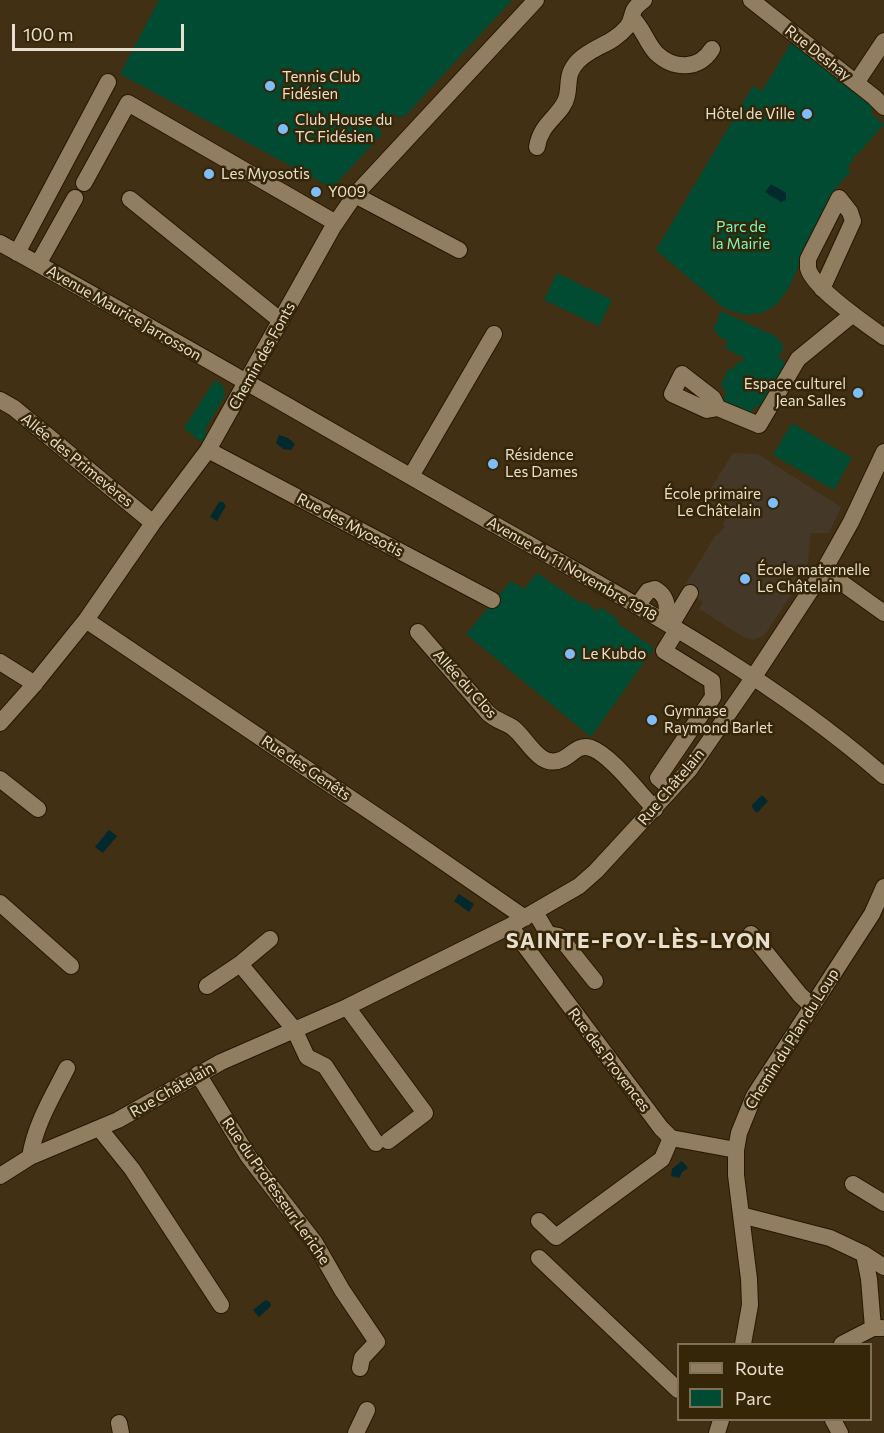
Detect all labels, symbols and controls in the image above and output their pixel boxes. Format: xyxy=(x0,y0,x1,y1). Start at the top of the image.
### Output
scale bar xyxy=(15,12,188,50)
street label: Rue Deshay xyxy=(781,22,855,84)
text: 100 m xyxy=(23,23,73,45)
place label: Tennis Club Fidésien xyxy=(282,68,360,103)
marker: Tennis Club Fidésien xyxy=(263,79,277,93)
place label: Hôtel de Ville xyxy=(705,105,795,123)
marker: Hôtel de Ville xyxy=(800,107,814,121)
place label: Club House du TC Fidésien xyxy=(295,111,392,146)
marker: Club House du TC Fidésien xyxy=(276,122,290,136)
place label: Les Myosotis xyxy=(221,165,310,183)
marker: Les Myosotis xyxy=(202,167,216,181)
place label: Y009 xyxy=(328,183,366,201)
marker: Y009 xyxy=(309,185,323,199)
park label: Parc de la Mairie xyxy=(712,218,770,253)
street label: Avenue Maurice Jarrosson xyxy=(44,261,204,365)
street label: Chemin des Fonts xyxy=(225,299,299,413)
place label: Espace culturel Jean Salles xyxy=(744,375,846,410)
marker: Espace culturel Jean Salles xyxy=(851,386,865,400)
street label: Allée des Primevères xyxy=(17,409,137,511)
place label: Résidence Les Dames xyxy=(505,446,578,481)
marker: Résidence Les Dames xyxy=(486,457,500,471)
place label: École primaire Le Châtelain xyxy=(664,485,761,520)
street label: Rue des Myosotis xyxy=(294,489,406,561)
marker: École primaire Le Châtelain xyxy=(766,496,780,510)
street label: Avenue du 11 Novembre 1918 xyxy=(484,513,660,625)
place label: École maternelle Le Châtelain xyxy=(757,561,870,596)
marker: École maternelle Le Châtelain xyxy=(738,572,752,586)
place label: Le Kubdo xyxy=(582,645,646,663)
street label: Allée du Clos xyxy=(429,646,501,722)
marker: Le Kubdo xyxy=(563,647,577,661)
place label: Gymnase Raymond Barlet xyxy=(664,702,773,737)
marker: Gymnase Raymond Barlet xyxy=(645,713,659,727)
street label: Rue des Genêts xyxy=(258,732,354,804)
street label: Rue Châtelain xyxy=(634,745,708,829)
district label: SAINTE-FOY-LÈS-LYON xyxy=(506,928,772,954)
street label: Chemin du Plan du Loup xyxy=(741,965,843,1113)
street label: Rue des Provences xyxy=(564,1005,654,1115)
street label: Rue Châtelain xyxy=(127,1059,217,1121)
street label: Rue du Professeur Leriche xyxy=(218,1114,334,1268)
legend xyxy=(677,1343,872,1421)
text: Route xyxy=(735,1357,784,1379)
text: Parc xyxy=(735,1387,772,1409)

